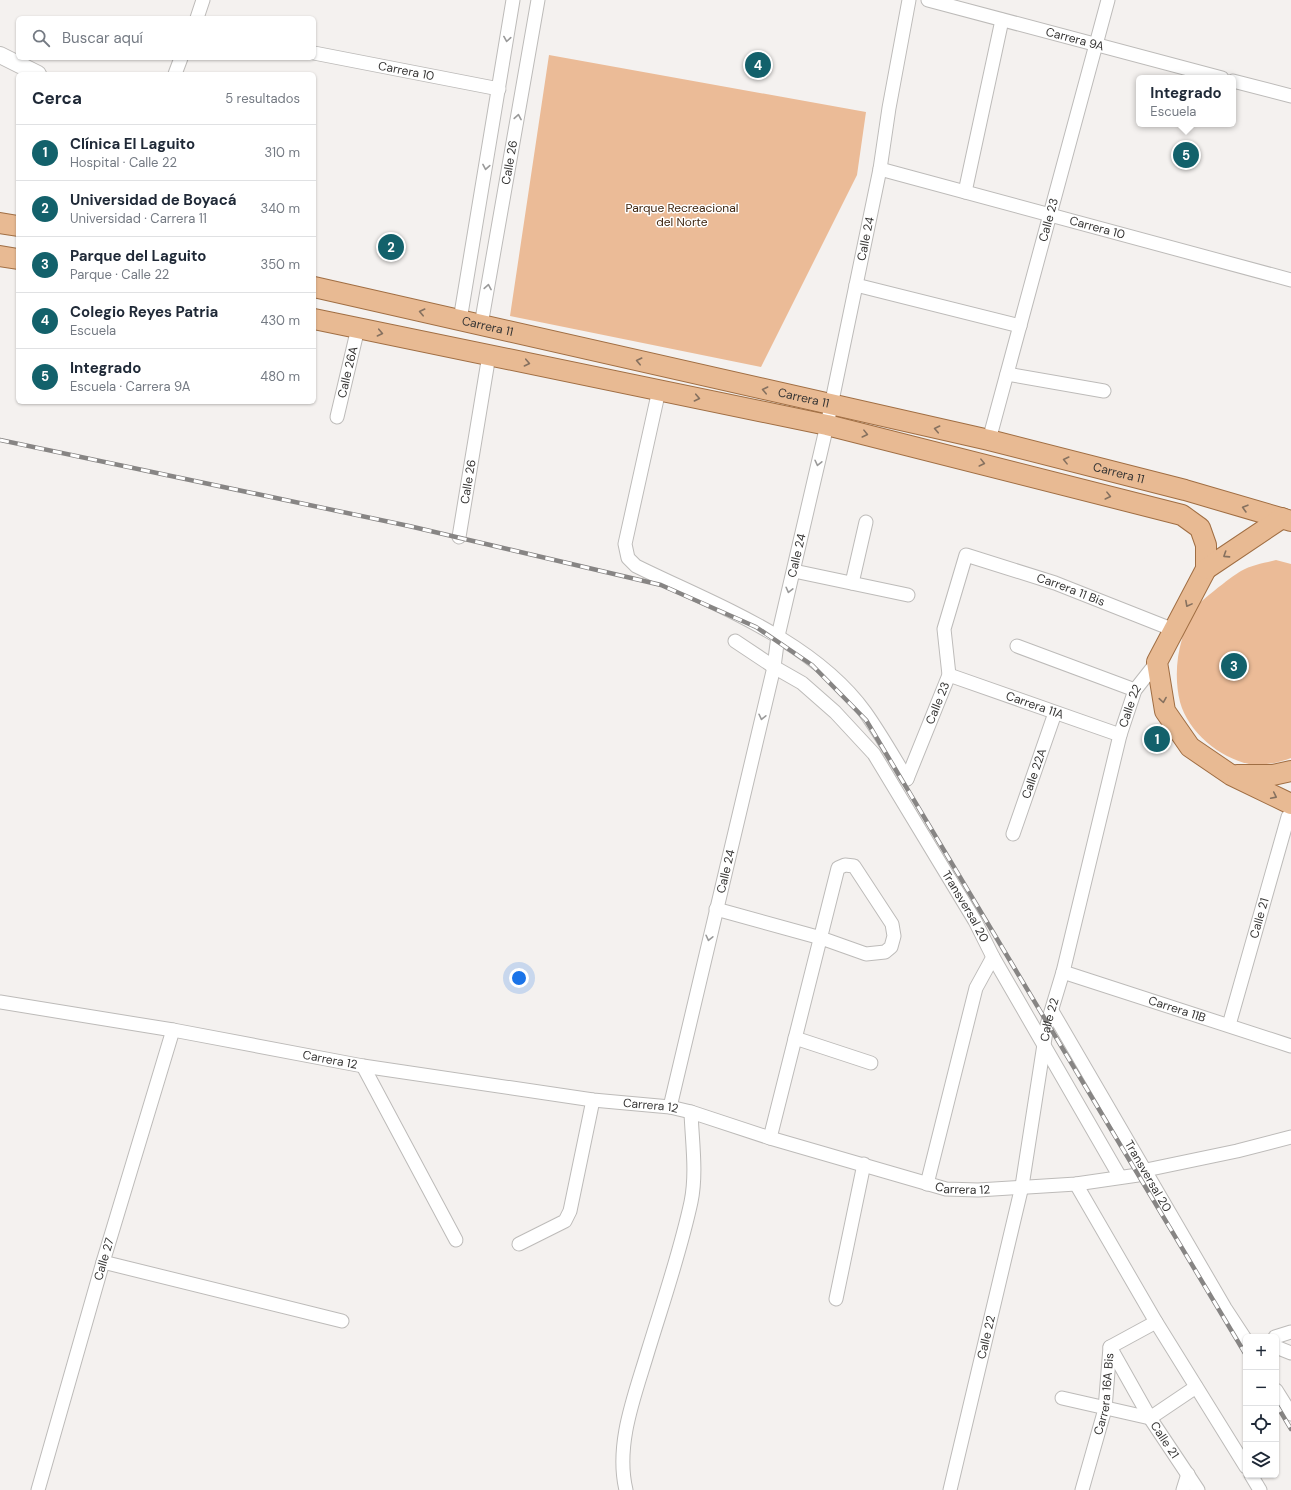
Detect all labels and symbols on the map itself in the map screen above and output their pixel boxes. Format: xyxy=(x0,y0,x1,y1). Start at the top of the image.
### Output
street label: Carrera 9A xyxy=(1044,24,1106,54)
one-way arrow xyxy=(503,35,512,42)
pin: 4 xyxy=(745,50,771,80)
street label: Carrera 10 xyxy=(377,58,436,84)
one-way arrow xyxy=(513,114,522,120)
street label: Calle 26 xyxy=(498,139,521,186)
pin: 5 xyxy=(1173,140,1199,170)
one-way arrow xyxy=(482,164,491,170)
street label: Calle 23 xyxy=(1035,196,1062,244)
park label: Parque Recreacional del Norte xyxy=(626,200,738,230)
street label: Carrera 10 xyxy=(1068,213,1127,243)
street label: Calle 24 xyxy=(853,216,878,262)
pin: 2 xyxy=(378,232,404,262)
one-way arrow xyxy=(483,283,492,290)
one-way arrow xyxy=(419,308,425,316)
street label: Carrera 11 xyxy=(460,313,515,340)
one-way arrow xyxy=(376,328,383,336)
street label: Calle 26A xyxy=(334,345,361,400)
one-way arrow xyxy=(524,358,530,367)
one-way arrow xyxy=(636,358,642,366)
street label: Carrera 11 xyxy=(776,384,831,412)
one-way arrow xyxy=(762,387,769,395)
one-way arrow xyxy=(694,393,700,402)
one-way arrow xyxy=(934,425,940,433)
one-way arrow xyxy=(861,430,868,438)
one-way arrow xyxy=(1063,456,1069,464)
street label: Calle 26 xyxy=(457,458,480,505)
one-way arrow xyxy=(979,459,985,467)
street label: Carrera 11 xyxy=(1091,459,1146,487)
one-way arrow xyxy=(815,460,823,466)
one-way arrow xyxy=(1105,491,1111,499)
one-way arrow xyxy=(1242,504,1249,513)
street label: Calle 24 xyxy=(784,532,810,579)
one-way arrow xyxy=(1224,551,1231,558)
street label: Carrera 11 Bis xyxy=(1035,570,1107,610)
one-way arrow xyxy=(785,586,794,593)
one-way arrow xyxy=(1185,599,1192,607)
pin: 3 xyxy=(1221,651,1247,681)
street label: Calle 23 xyxy=(922,679,953,727)
street label: Calle 22 xyxy=(1115,681,1145,730)
street label: Carrera 11A xyxy=(1004,688,1066,723)
one-way arrow xyxy=(1158,697,1167,703)
one-way arrow xyxy=(758,713,767,720)
pin: 1 xyxy=(1144,724,1170,754)
street label: Calle 22A xyxy=(1018,746,1050,801)
one-way arrow xyxy=(1269,791,1277,798)
street label: Calle 24 xyxy=(713,848,739,895)
street label: Transversal 20 xyxy=(938,867,992,945)
street label: Calle 21 xyxy=(1246,896,1273,940)
one-way arrow xyxy=(706,935,714,942)
your location xyxy=(509,968,529,988)
street label: Carrera 11B xyxy=(1146,992,1208,1026)
street label: Calle 22 xyxy=(1037,996,1063,1043)
street label: Carrera 12 xyxy=(301,1047,359,1073)
street label: Carrera 12 xyxy=(622,1095,680,1117)
street label: Transversal 20 xyxy=(1121,1137,1175,1215)
street label: Carrera 12 xyxy=(933,1178,991,1198)
street label: Calle 27 xyxy=(90,1236,118,1282)
street label: Calle 22 xyxy=(973,1314,999,1361)
street label: Carrera 16A Bis xyxy=(1090,1352,1117,1437)
street label: Calle 21 xyxy=(1147,1418,1183,1462)

